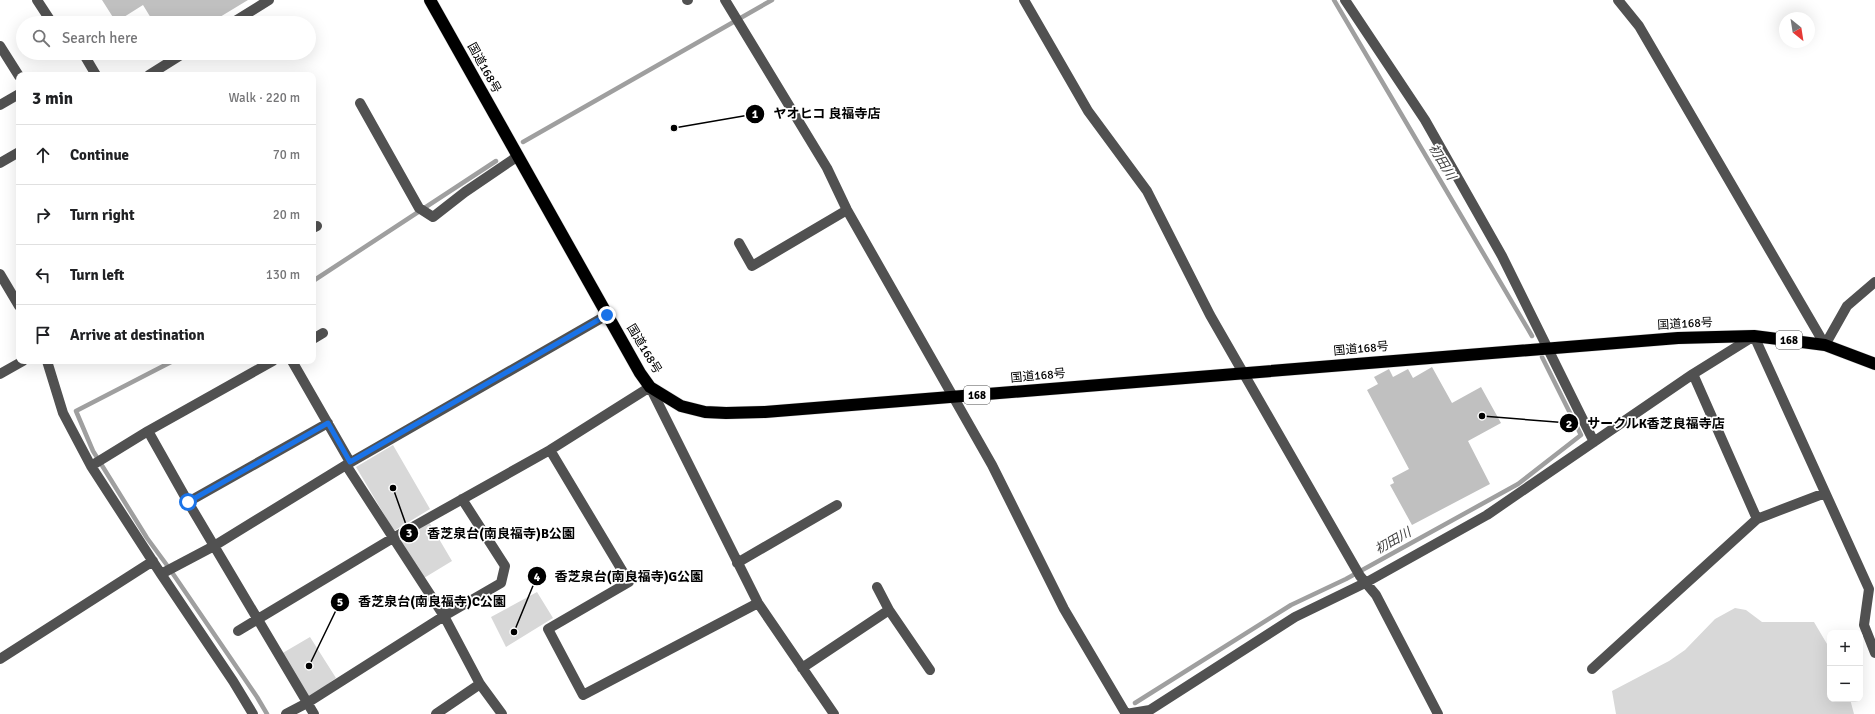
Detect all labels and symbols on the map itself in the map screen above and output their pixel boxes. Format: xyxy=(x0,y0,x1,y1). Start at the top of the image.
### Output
north arrow xyxy=(1779,12,1815,48)
street label: 国道168号 xyxy=(464,40,504,96)
callout: ヤオヒコ 良福寺店 xyxy=(745,101,888,126)
text: ヤオヒコ 良福寺店 xyxy=(774,106,880,122)
text: 1 xyxy=(752,107,759,122)
water label: 初田川 xyxy=(1425,141,1460,185)
route end xyxy=(598,306,616,324)
street label: 国道168号 xyxy=(1657,315,1713,333)
street label: 国道168号 xyxy=(623,321,665,377)
road number: 168 xyxy=(1776,331,1802,349)
street label: 国道168号 xyxy=(1333,339,1389,359)
street label: 国道168号 xyxy=(1010,366,1066,386)
road number: 168 xyxy=(964,386,990,404)
callout: サークルK香芝良福寺店 xyxy=(1559,411,1733,436)
text: サークルK香芝良福寺店 xyxy=(1587,416,1725,432)
text: 2 xyxy=(1566,417,1572,432)
route start xyxy=(179,493,197,511)
callout: 香芝泉台(南良福寺)B公園 xyxy=(399,521,582,546)
water label: 初田川 xyxy=(1372,524,1416,557)
text: 3 xyxy=(406,526,412,541)
text: 香芝泉台(南良福寺)B公園 xyxy=(427,526,575,542)
callout: 香芝泉台(南良福寺)G公園 xyxy=(527,564,711,589)
text: 香芝泉台(南良福寺)G公園 xyxy=(555,569,703,585)
text: 4 xyxy=(534,570,541,585)
callout: 香芝泉台(南良福寺)C公園 xyxy=(330,589,514,614)
text: 香芝泉台(南良福寺)C公園 xyxy=(358,594,506,610)
text: 5 xyxy=(337,595,343,610)

